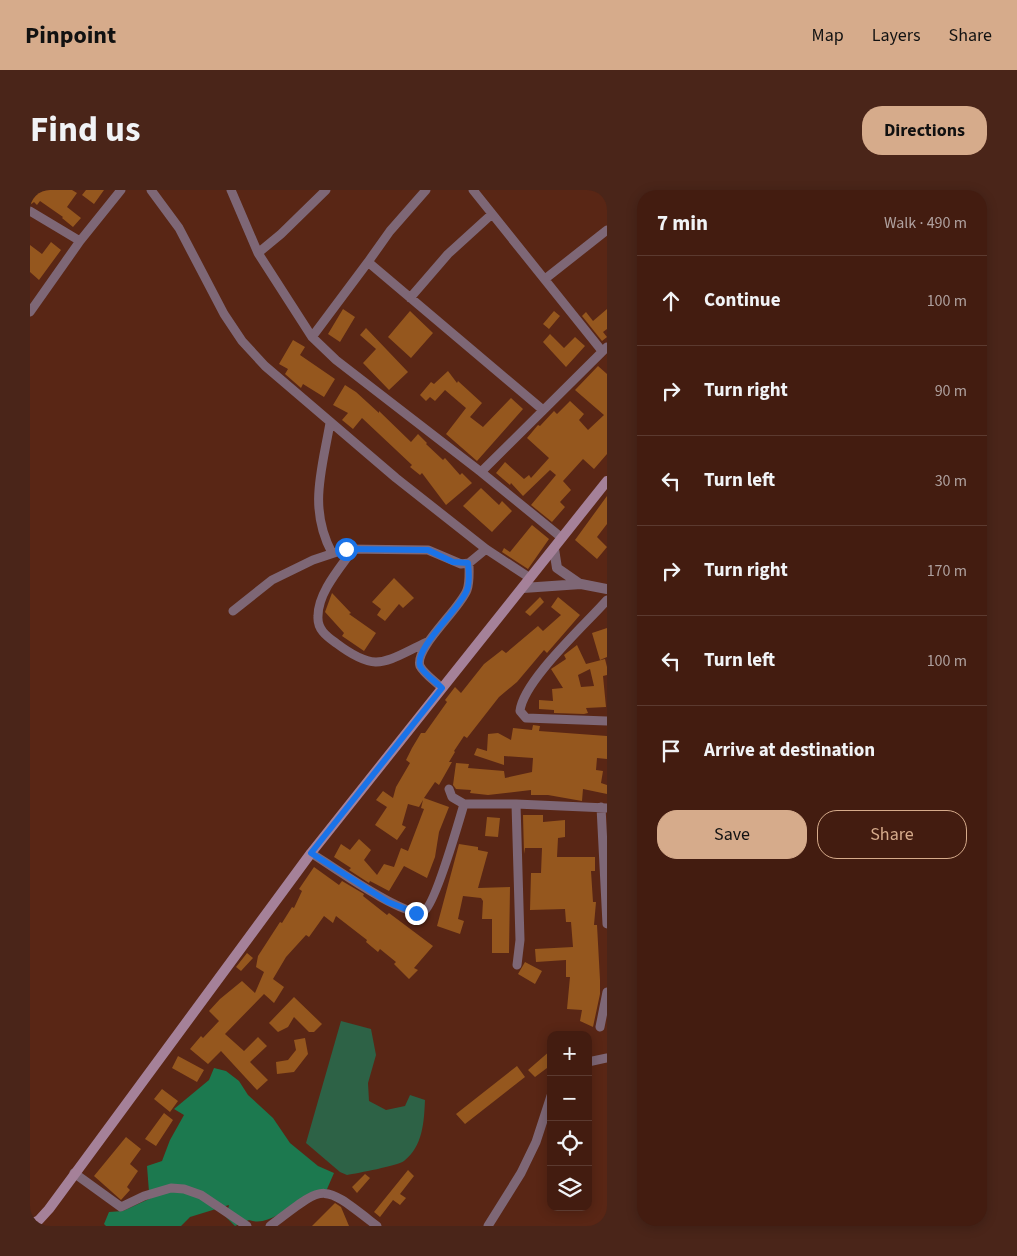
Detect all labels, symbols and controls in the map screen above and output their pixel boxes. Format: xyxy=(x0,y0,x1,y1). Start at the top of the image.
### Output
text: Pinpoint xyxy=(25,18,116,53)
text: Map xyxy=(812,23,844,48)
text: Layers xyxy=(872,23,921,48)
text: Share xyxy=(949,23,992,48)
text: Find us xyxy=(30,105,140,155)
button: Directions xyxy=(862,106,987,155)
text: 7 min xyxy=(657,208,708,238)
text: Walk · 490 m xyxy=(884,212,967,234)
icon: ahead xyxy=(657,287,685,315)
text: Continue xyxy=(704,287,781,314)
text: 100 m xyxy=(927,290,967,312)
icon: right xyxy=(657,377,685,405)
text: Turn right xyxy=(704,377,788,404)
text: 90 m xyxy=(935,380,967,402)
icon: left xyxy=(657,467,685,495)
text: Turn left xyxy=(704,467,775,494)
text: 30 m xyxy=(935,470,967,492)
route start xyxy=(335,538,358,561)
icon: right xyxy=(657,557,685,585)
text: Turn right xyxy=(704,557,788,584)
text: 170 m xyxy=(927,560,967,582)
icon: left xyxy=(657,647,685,675)
text: Turn left xyxy=(704,647,775,674)
text: 100 m xyxy=(927,650,967,672)
icon: arrive xyxy=(657,737,685,765)
text: Arrive at destination xyxy=(704,737,875,764)
button: Save xyxy=(657,810,807,859)
button: Share xyxy=(817,810,967,859)
route end xyxy=(405,902,428,925)
map controls xyxy=(547,1031,592,1211)
button: + xyxy=(547,1031,592,1076)
button: − xyxy=(547,1076,592,1121)
button: locate xyxy=(547,1121,592,1166)
button: layers xyxy=(547,1166,592,1211)

